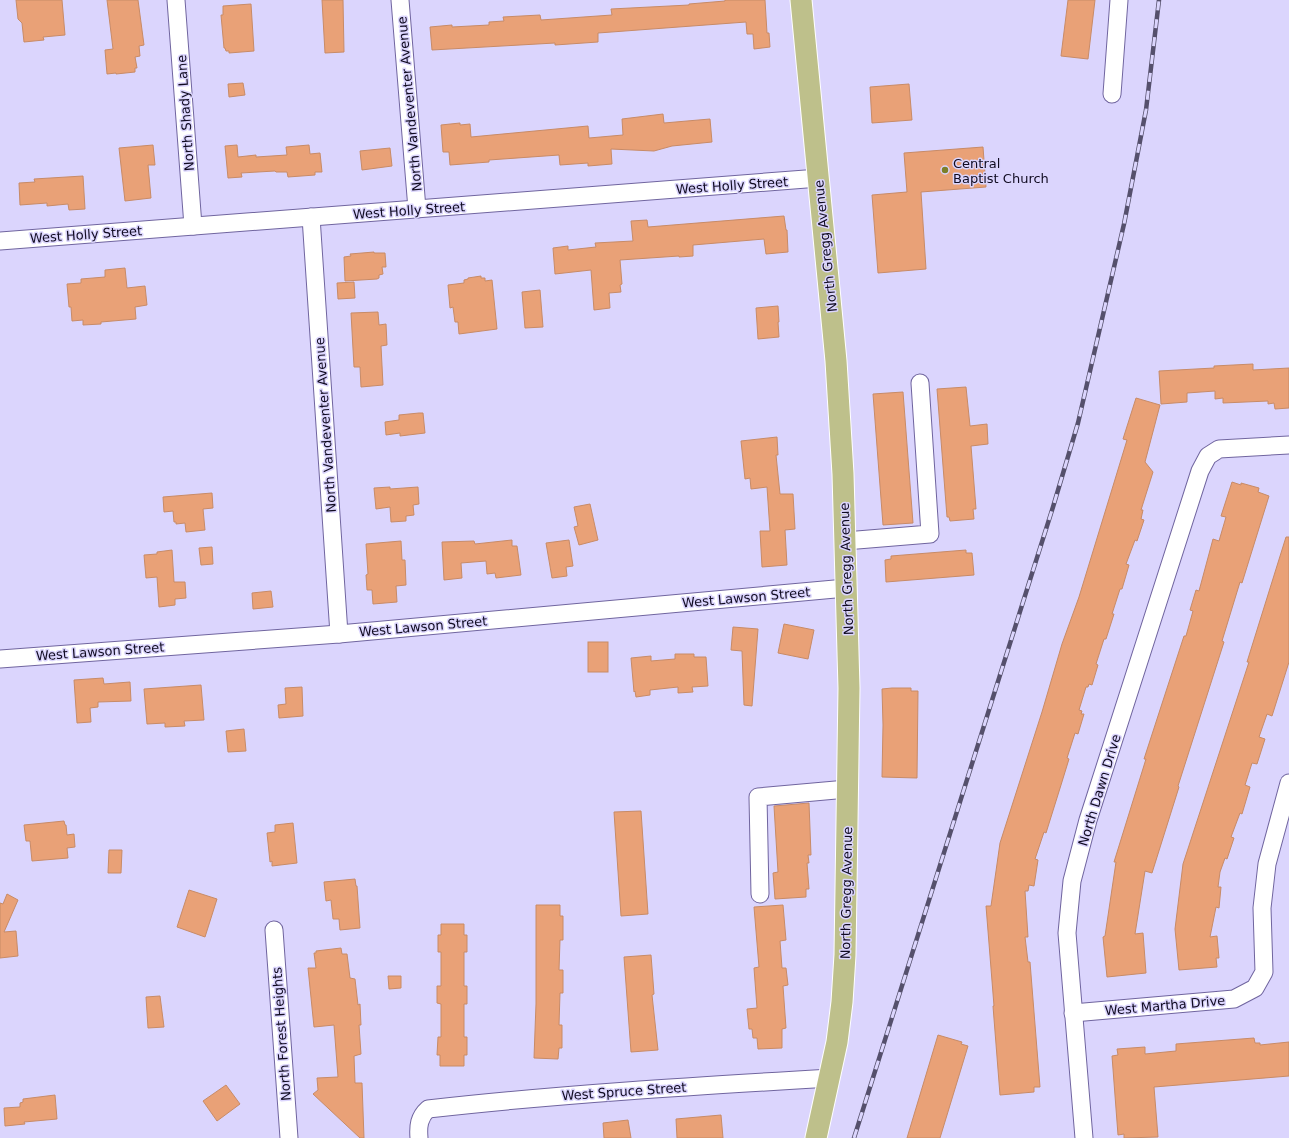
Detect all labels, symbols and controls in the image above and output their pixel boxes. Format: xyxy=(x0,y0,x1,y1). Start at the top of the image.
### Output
street label: North Vandeventer Avenue xyxy=(394,16,425,192)
street label: North Shady Lane xyxy=(174,54,197,172)
place label: Central Baptist Church xyxy=(953,156,1049,186)
marker: Central Baptist Church xyxy=(940,165,950,175)
street label: West Holly Street xyxy=(675,174,789,197)
street label: North Gregg Avenue xyxy=(811,179,840,313)
street label: West Holly Street xyxy=(352,199,466,222)
street label: West Holly Street xyxy=(29,223,143,246)
street label: North Vandeventer Avenue xyxy=(312,337,339,513)
street label: North Gregg Avenue xyxy=(837,502,856,635)
street label: West Lawson Street xyxy=(681,584,811,611)
street label: West Lawson Street xyxy=(358,613,488,640)
street label: West Lawson Street xyxy=(35,640,165,663)
street label: North Dawn Drive xyxy=(1075,732,1124,848)
street label: North Gregg Avenue xyxy=(838,827,855,959)
street label: North Forest Heights xyxy=(269,966,294,1101)
street label: West Martha Drive xyxy=(1104,993,1226,1018)
street label: West Spruce Street xyxy=(561,1080,687,1103)

